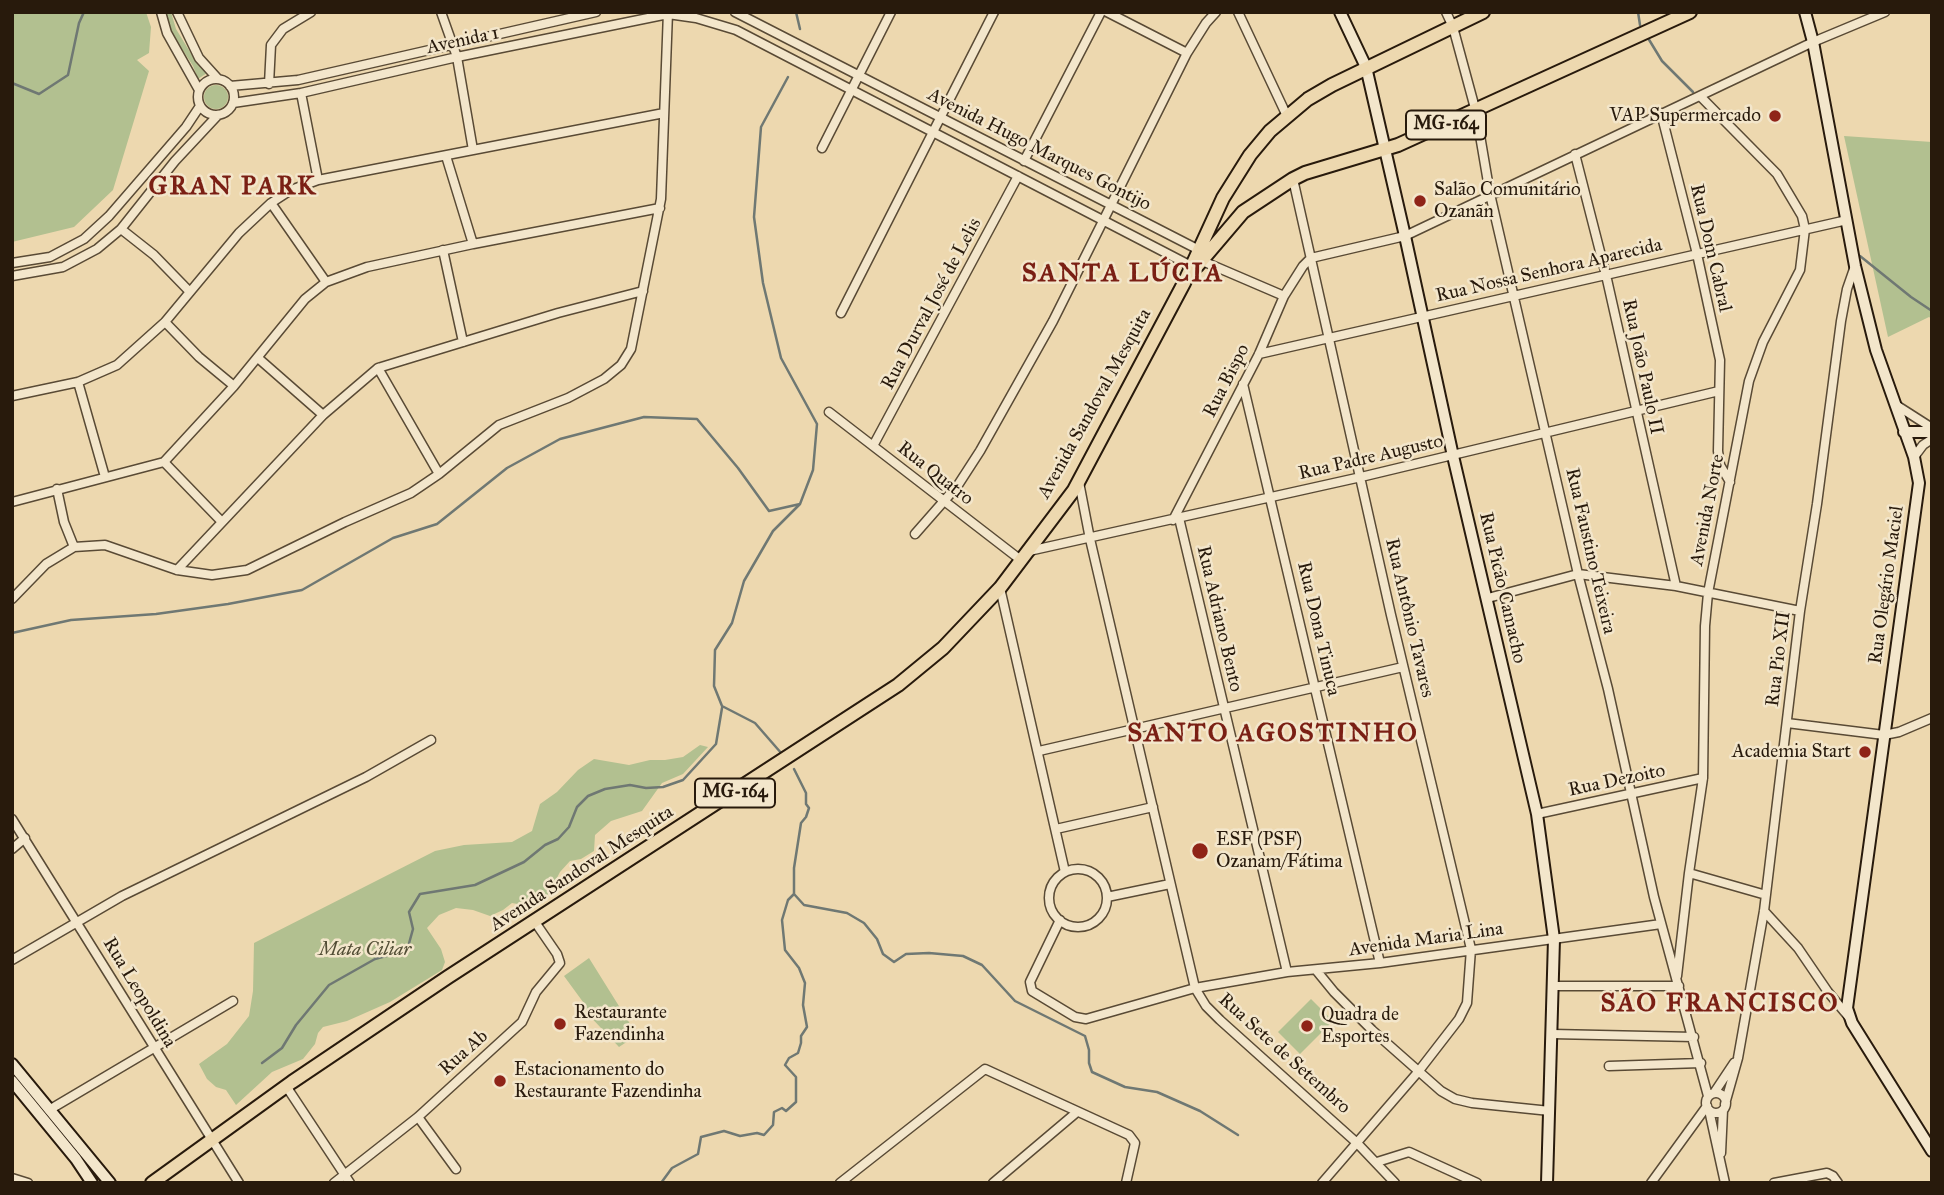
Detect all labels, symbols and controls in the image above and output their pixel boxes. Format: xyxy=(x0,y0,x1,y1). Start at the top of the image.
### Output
street label: Avenida 1 xyxy=(425,22,501,60)
street label: Avenida Hugo Marques Gontijo xyxy=(923,84,1155,216)
place label: VAP Supermercado xyxy=(1609,105,1761,127)
marker: VAP Supermercado xyxy=(1767,108,1783,124)
road number: MG-164 xyxy=(1406,110,1486,140)
district label: GRAN PARK xyxy=(150,172,316,204)
place label: Salão Comunitário Ozanãn xyxy=(1434,179,1581,223)
street label: Rua Dom Cabral xyxy=(1684,182,1736,314)
marker: Salão Comunitário Ozanãn xyxy=(1412,193,1428,209)
street label: Rua Durval José de Lelis xyxy=(877,214,987,394)
street label: Rua Nossa Senhora Aparecida xyxy=(1434,234,1664,308)
district label: SANTA LÚCIA xyxy=(1023,259,1223,291)
street label: Rua João Paulo II xyxy=(1616,297,1668,437)
street label: Avenida Sandoval Mesquita xyxy=(1033,305,1157,503)
street label: Rua Bispo xyxy=(1199,340,1255,422)
street label: Rua Padre Augusto xyxy=(1296,430,1446,486)
street label: Rua Quatro xyxy=(892,437,978,511)
street label: Avenida Norte xyxy=(1686,452,1730,568)
street label: Rua Faustino Teixeira xyxy=(1560,466,1620,636)
street label: Rua Olegário Maciel xyxy=(1865,504,1909,666)
street label: Rua Picão Camacho xyxy=(1474,510,1530,666)
street label: Rua Antônio Tavares xyxy=(1380,536,1438,700)
street label: Rua Adriano Bento xyxy=(1191,544,1247,694)
street label: Rua Dona Tinuca xyxy=(1291,560,1345,698)
street label: Rua Pio XII xyxy=(1762,610,1796,708)
district label: SANTO AGOSTINHO xyxy=(1129,719,1417,751)
place label: Academia Start xyxy=(1732,741,1851,763)
marker: Academia Start xyxy=(1857,744,1873,760)
street label: Rua Dezoito xyxy=(1566,760,1668,802)
road number: MG-164 xyxy=(695,778,775,808)
street label: Avenida Sandoval Mesquita xyxy=(486,801,678,937)
place label: ESF (PSF) Ozanam/Fátima xyxy=(1216,829,1343,873)
marker: ESF (PSF) Ozanam/Fátima xyxy=(1190,841,1210,861)
street label: Avenida Maria Lina xyxy=(1347,918,1505,962)
street label: Rua Leopoldina xyxy=(97,934,181,1052)
park label: Mata Ciliar xyxy=(319,939,411,961)
street label: Rua Sete de Setembro xyxy=(1213,989,1355,1119)
district label: SÃO FRANCISCO xyxy=(1602,989,1838,1021)
place label: Restaurante Fazendinha xyxy=(574,1002,667,1046)
place label: Quadra de Esportes xyxy=(1321,1004,1399,1048)
marker: Restaurante Fazendinha xyxy=(552,1016,568,1032)
marker: Quadra de Esportes xyxy=(1299,1018,1315,1034)
street label: Rua Ab xyxy=(435,1025,493,1081)
place label: Estacionamento do Restaurante Fazendinha xyxy=(514,1059,702,1103)
marker: Estacionamento do Restaurante Fazendinha xyxy=(492,1073,508,1089)

